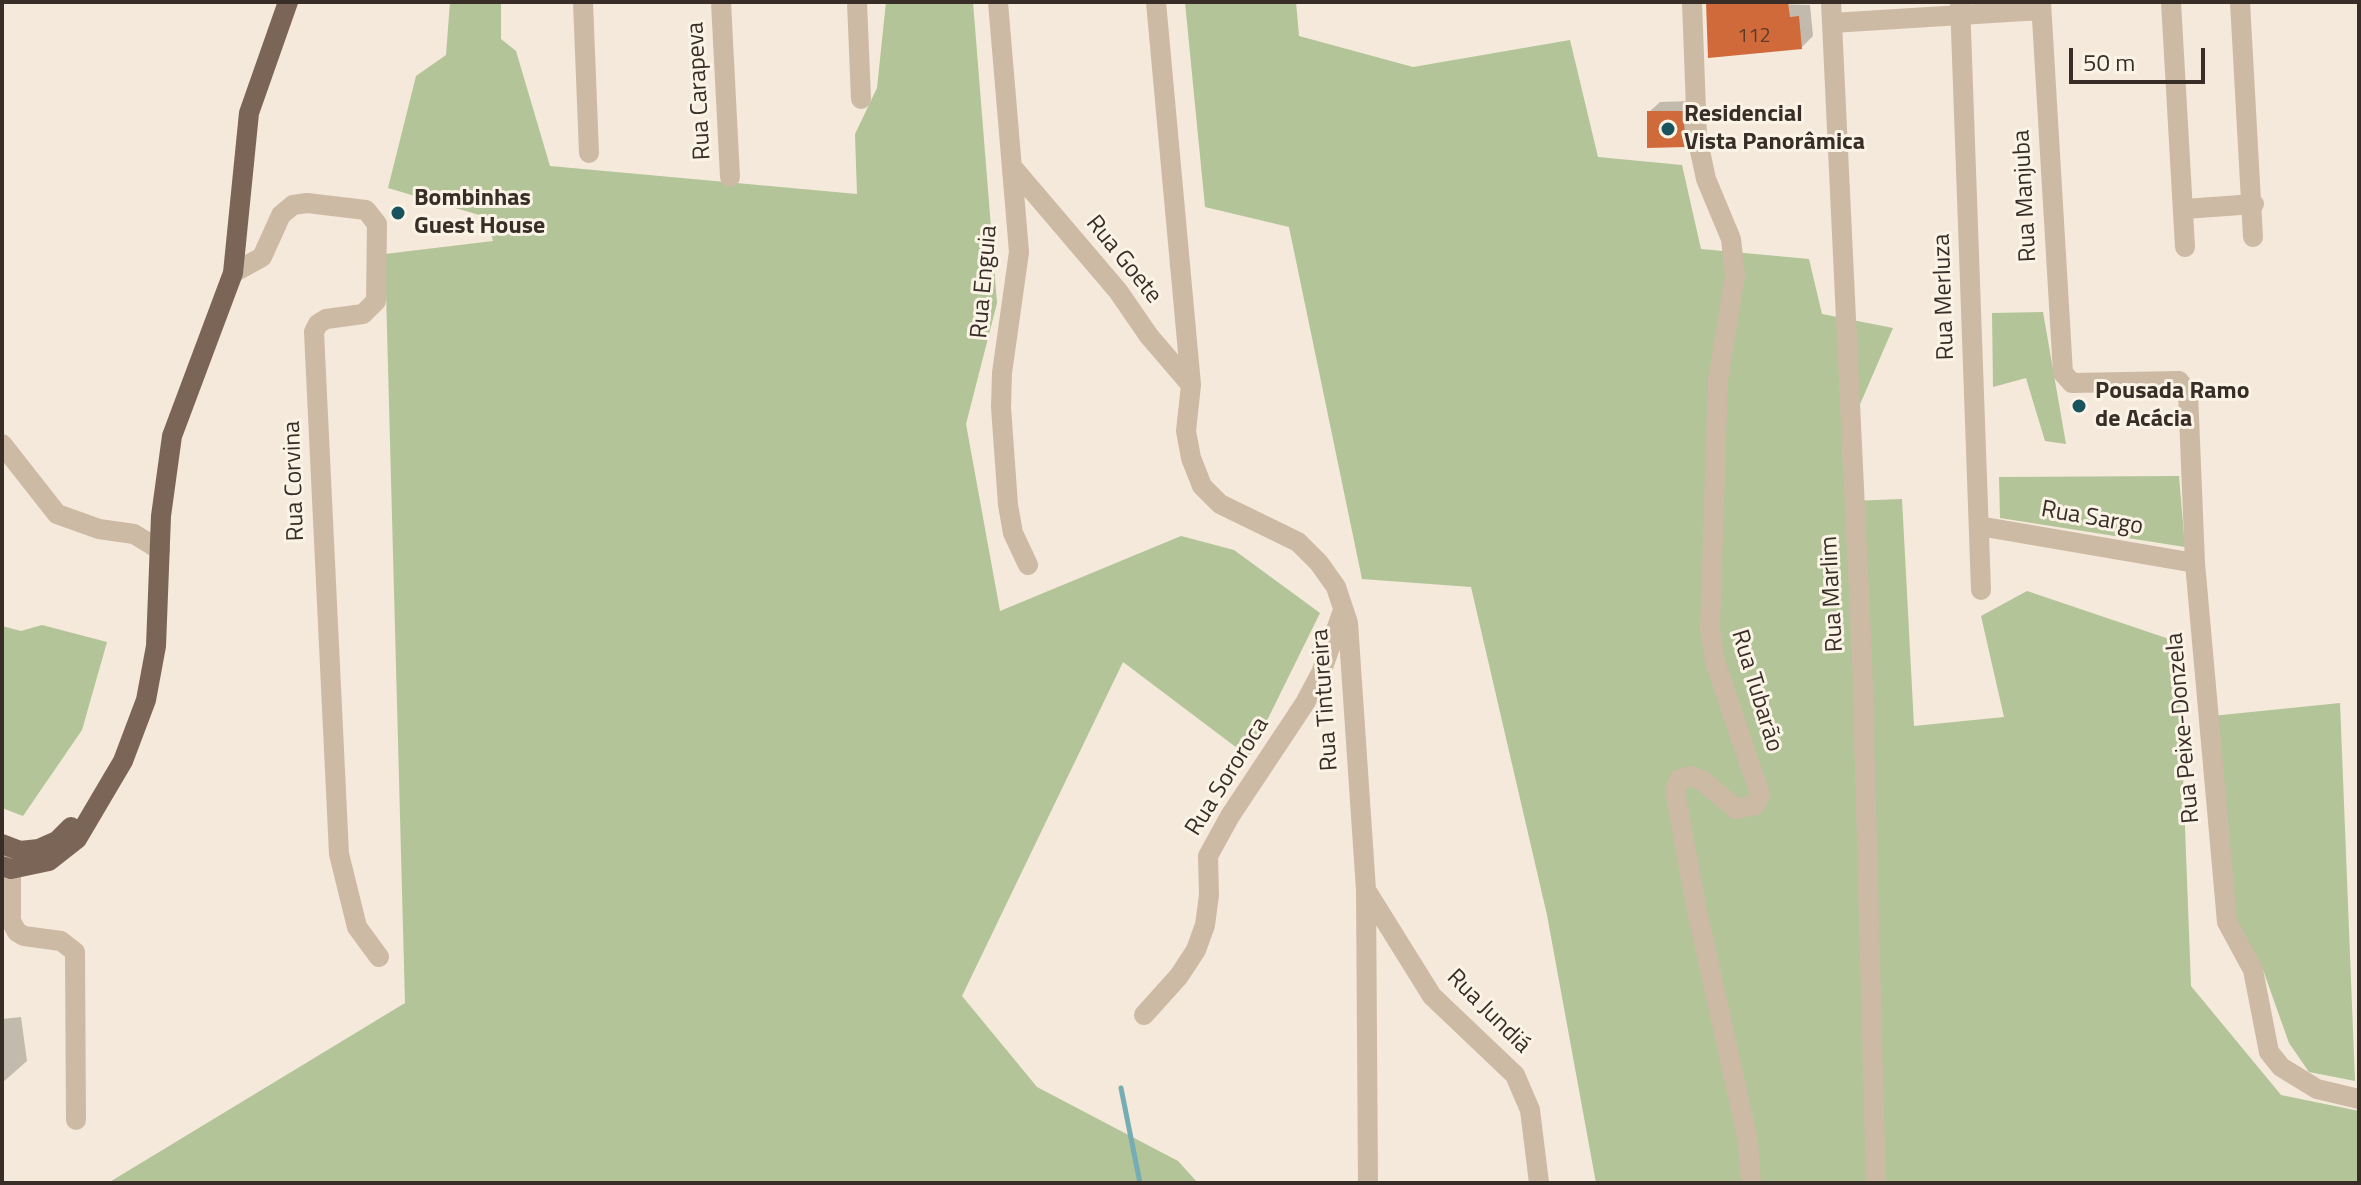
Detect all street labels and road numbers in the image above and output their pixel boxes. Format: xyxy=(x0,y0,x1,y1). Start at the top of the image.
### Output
street label: Rua Carapeva xyxy=(682,21,718,161)
street label: Rua Manjuba xyxy=(2008,129,2044,263)
street label: Rua Goete xyxy=(1079,210,1167,310)
street label: Rua Enguia xyxy=(966,224,1004,340)
street label: Rua Merluza xyxy=(1928,233,1962,361)
street label: Rua Corvina xyxy=(279,420,311,542)
street label: Rua Sargo xyxy=(2039,496,2145,542)
street label: Rua Marlim xyxy=(1816,535,1850,653)
street label: Rua Tubarão xyxy=(1724,627,1788,755)
street label: Rua Tintureira xyxy=(1307,628,1345,772)
street label: Rua Peixe-Donzela xyxy=(2161,632,2207,824)
street label: Rua Sororoca xyxy=(1180,712,1276,842)
street label: Rua Jundiá xyxy=(1440,964,1536,1060)

